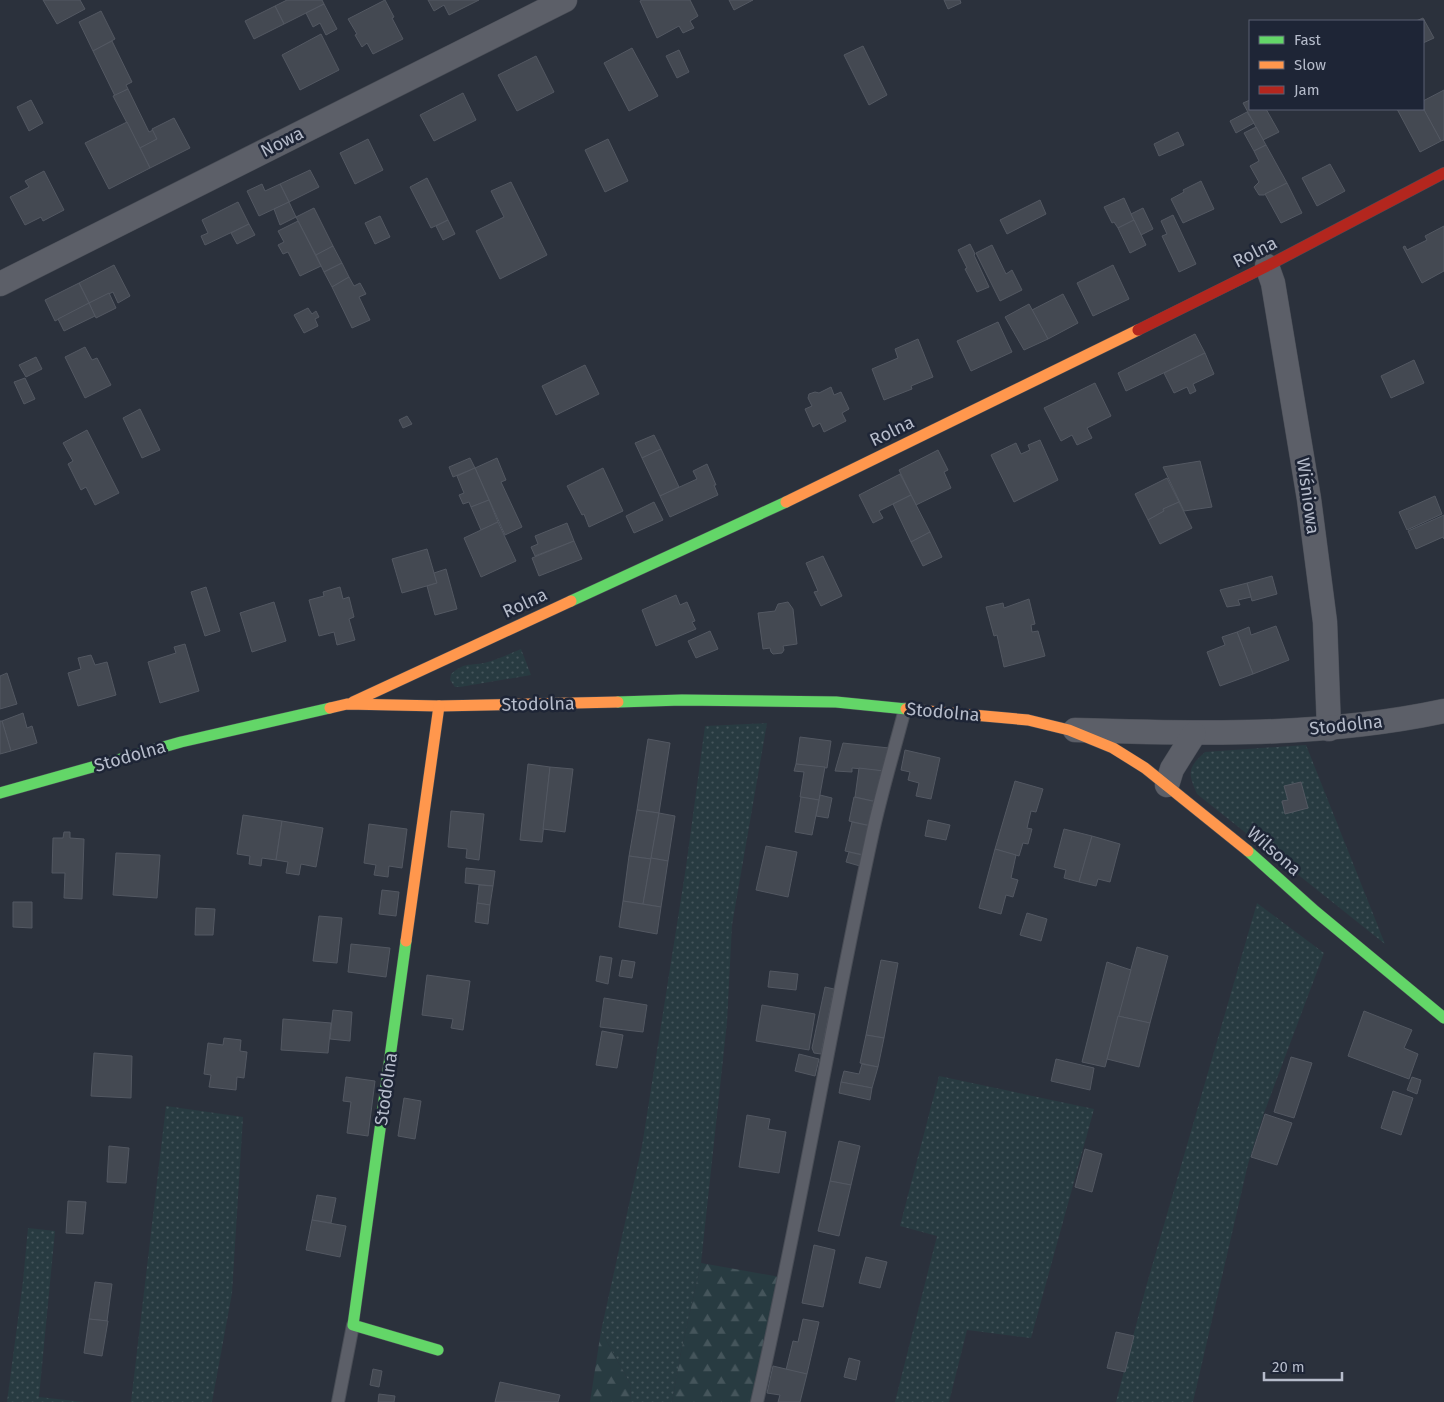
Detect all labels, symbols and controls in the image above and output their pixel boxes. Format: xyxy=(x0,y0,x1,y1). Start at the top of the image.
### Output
legend xyxy=(1249,20,1424,110)
text: Fast xyxy=(1294,31,1321,49)
text: Slow xyxy=(1294,56,1326,74)
text: Jam xyxy=(1294,81,1320,99)
street label: Nowa xyxy=(257,122,307,162)
street label: Rolna xyxy=(1229,232,1281,272)
street label: Rolna xyxy=(866,411,918,451)
street label: Wiśniowa xyxy=(1292,456,1324,536)
street label: Rolna xyxy=(499,583,551,623)
street label: Stodolna xyxy=(501,692,575,716)
street label: Stodolna xyxy=(905,698,981,726)
street label: Stodolna xyxy=(1308,710,1384,740)
street label: Stodolna xyxy=(92,735,168,777)
street label: Wilsona xyxy=(1242,822,1306,880)
street label: Stodolna xyxy=(370,1051,402,1127)
scale bar xyxy=(1264,1350,1342,1382)
text: 20 m xyxy=(1272,1358,1305,1376)

